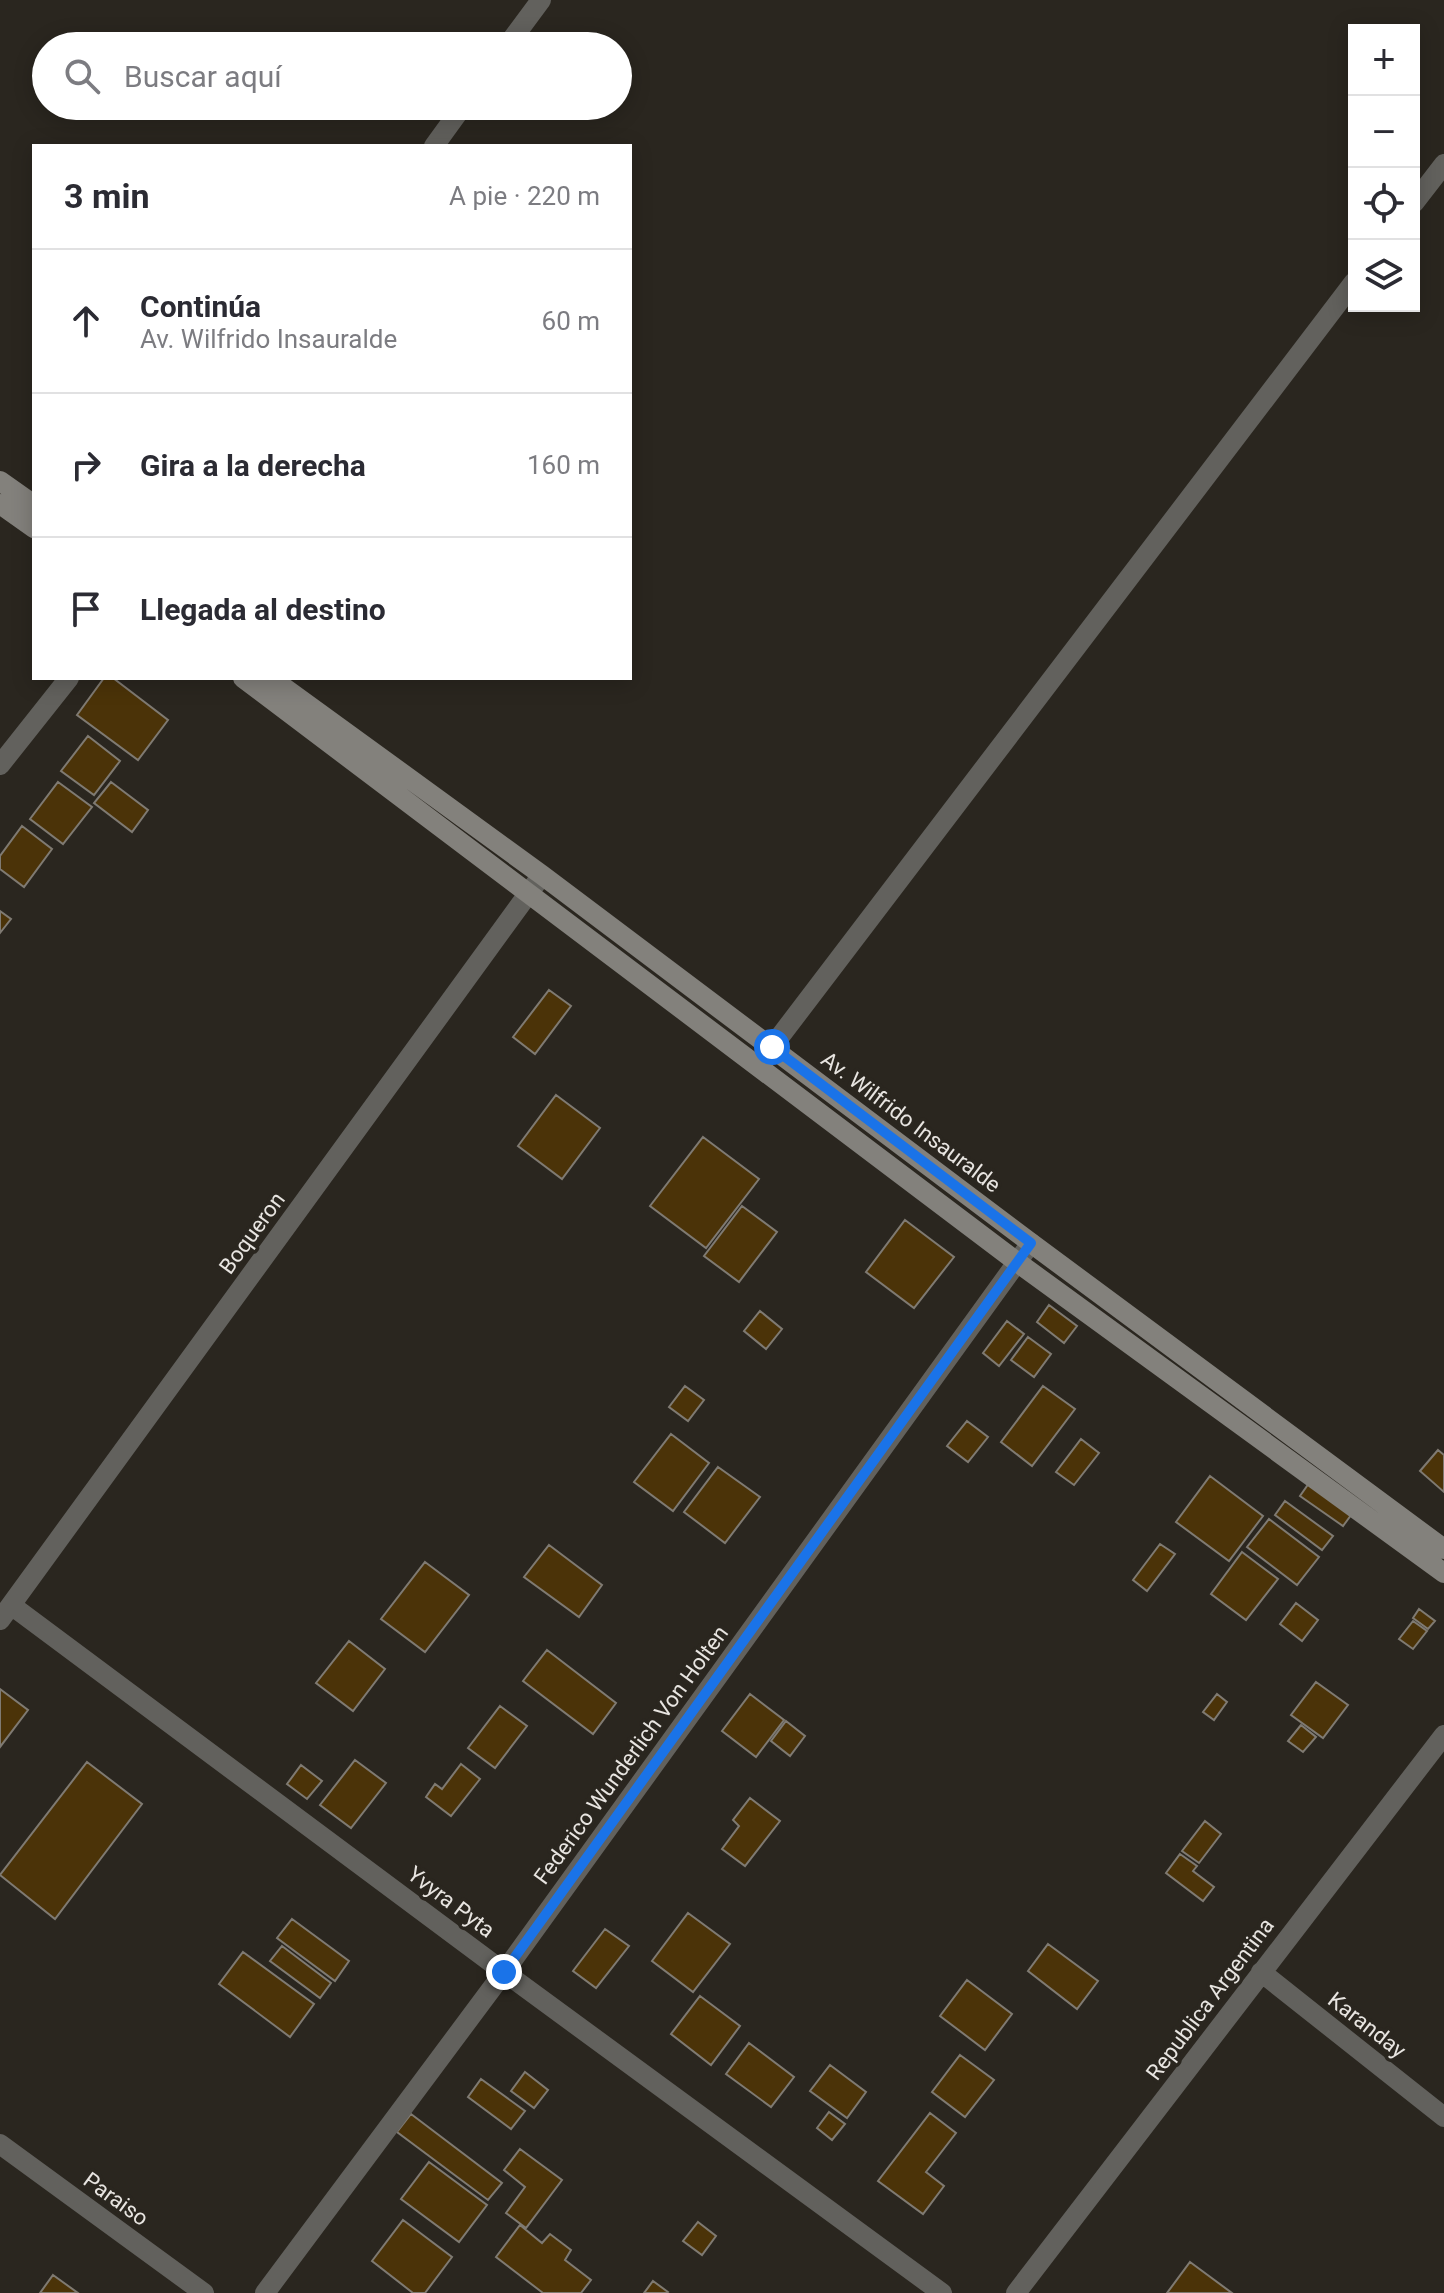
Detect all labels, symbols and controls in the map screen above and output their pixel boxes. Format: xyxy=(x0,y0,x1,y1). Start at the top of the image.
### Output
map controls xyxy=(1348,24,1420,312)
button: + xyxy=(1348,24,1420,96)
search box xyxy=(32,32,632,120)
icon: search xyxy=(60,54,104,98)
text: Buscar aquí xyxy=(124,59,282,94)
button: − xyxy=(1348,96,1420,168)
button: locate xyxy=(1348,168,1420,240)
text: 3 min xyxy=(64,176,149,216)
text: A pie · 220 m xyxy=(449,181,600,211)
button: layers xyxy=(1348,240,1420,312)
text: Continúa xyxy=(140,289,261,324)
icon: ahead xyxy=(64,299,108,343)
text: 60 m xyxy=(542,306,600,336)
text: Av. Wilfrido Insauralde xyxy=(140,324,397,354)
icon: right xyxy=(64,443,108,487)
text: Gira a la derecha xyxy=(140,448,366,483)
text: 160 m xyxy=(527,450,600,480)
icon: arrive xyxy=(64,587,108,631)
text: Llegada al destino xyxy=(140,592,386,627)
route start xyxy=(754,1029,790,1065)
street label: Av. Wilfrido Insauralde xyxy=(817,1047,1005,1197)
street label: Boqueron xyxy=(214,1187,290,1279)
street label: Federico Wunderlich Von Holten xyxy=(529,1621,733,1889)
street label: Yvyra Pyta xyxy=(403,1861,499,1943)
street label: Republica Argentina xyxy=(1141,1913,1279,2085)
route end xyxy=(486,1954,522,1990)
street label: Karanday xyxy=(1323,1987,1411,2063)
street label: Paraiso xyxy=(79,2167,153,2231)

